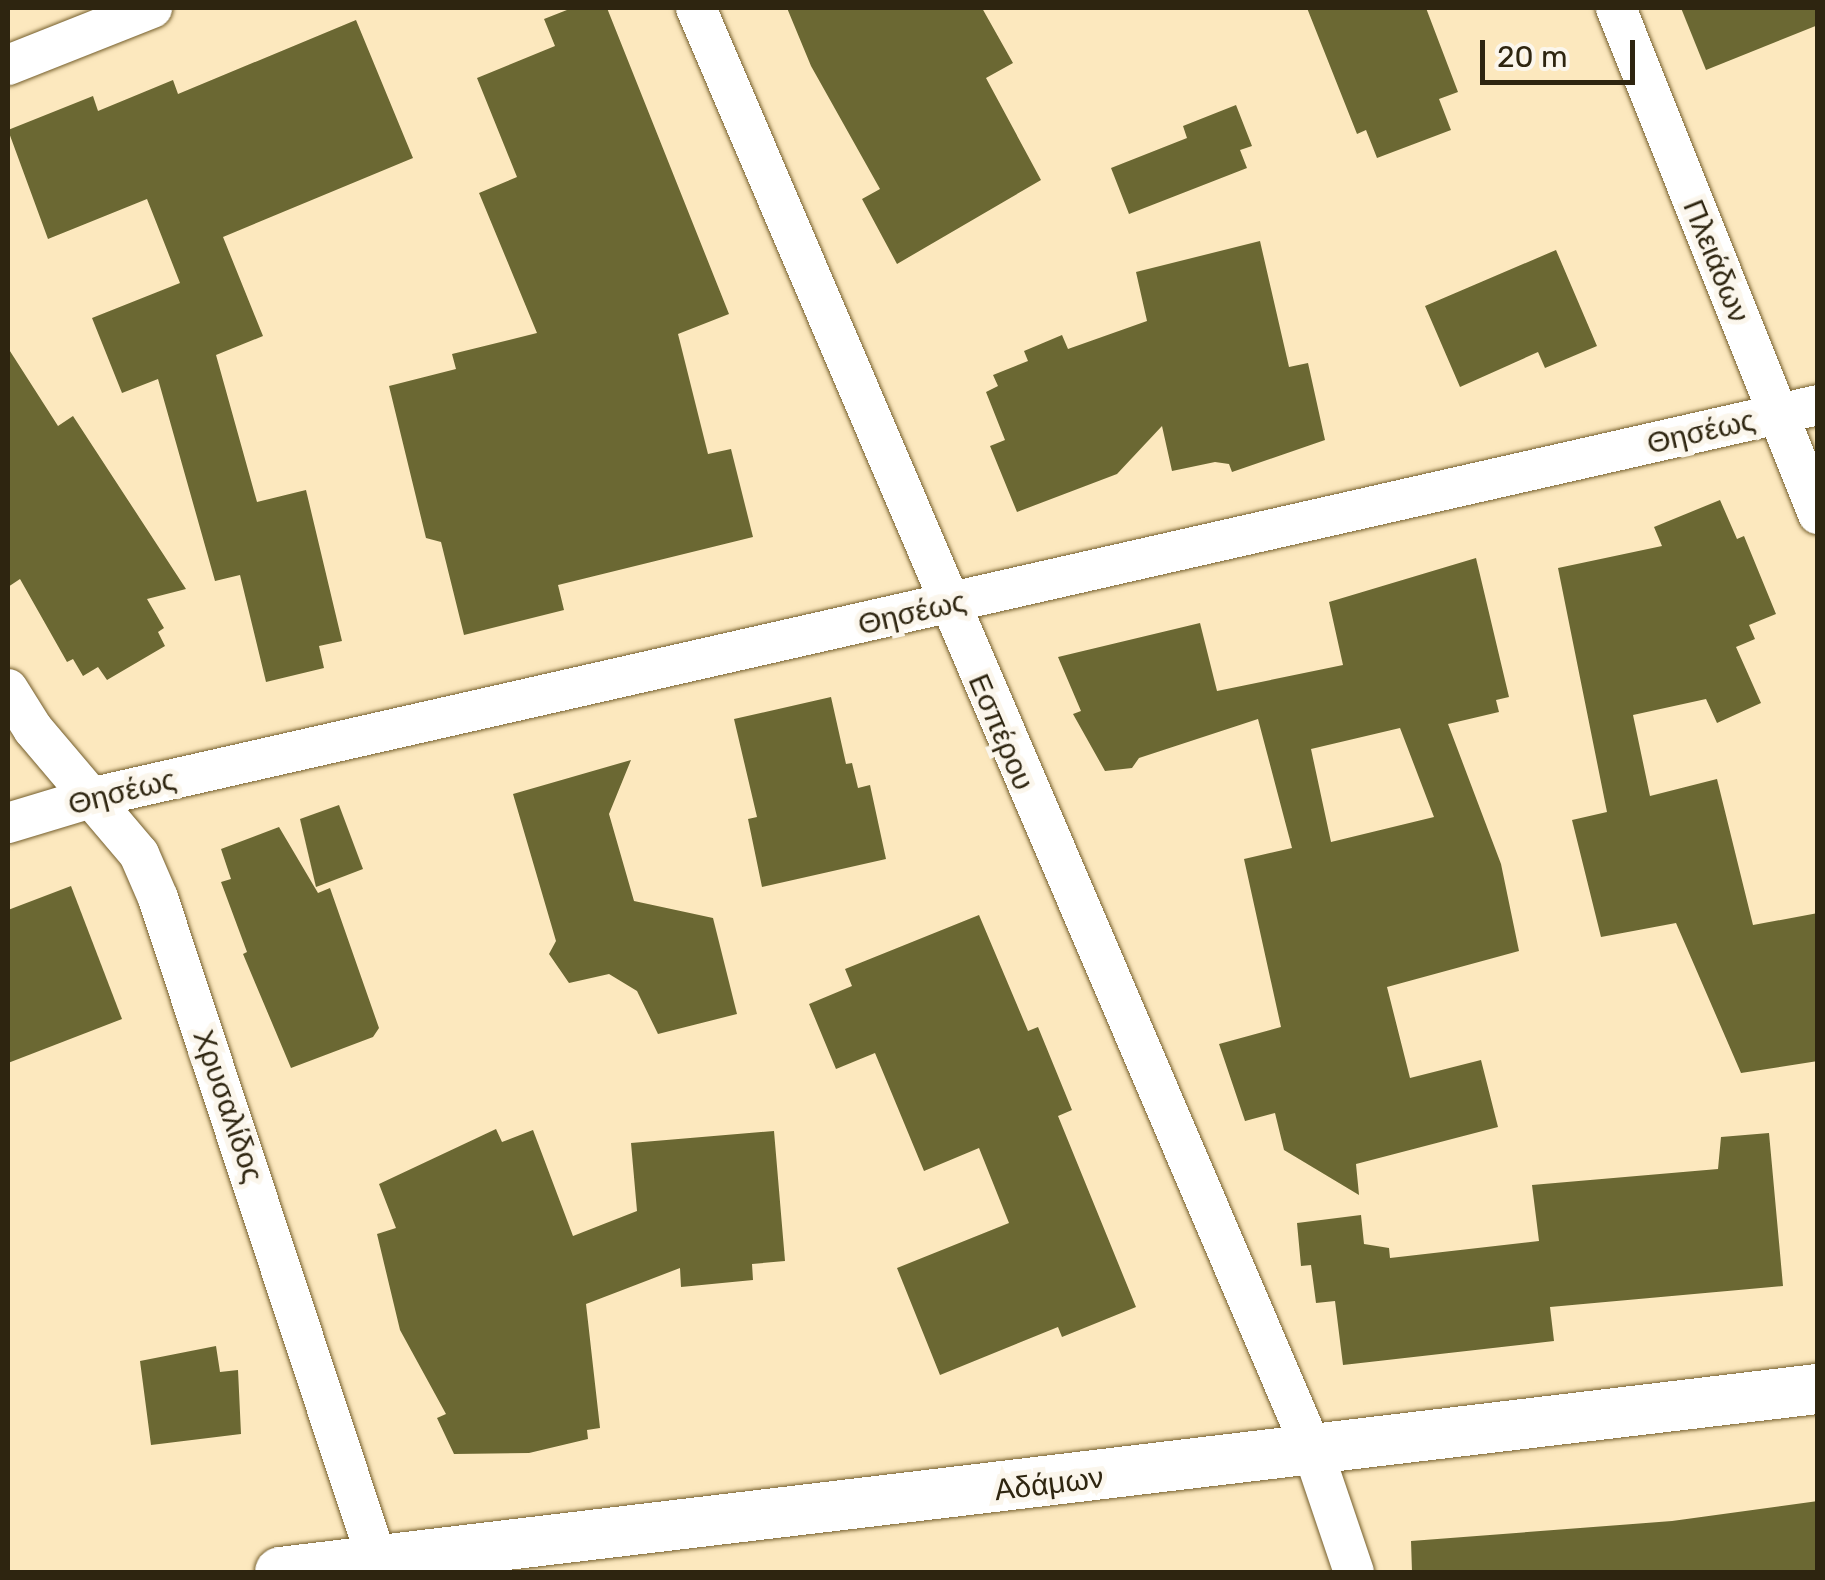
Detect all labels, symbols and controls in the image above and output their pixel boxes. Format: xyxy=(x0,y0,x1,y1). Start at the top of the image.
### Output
scale bar xyxy=(1485,20,1640,82)
text: 20 m xyxy=(1497,39,1568,75)
street label: Πλειάδων xyxy=(1675,194,1757,328)
street label: Θησέως xyxy=(1643,402,1759,462)
street label: Θησέως xyxy=(854,583,970,643)
street label: Εσπέρου xyxy=(960,668,1042,796)
street label: Θησέως xyxy=(64,761,180,823)
street label: Χρυσαλίδος xyxy=(185,1025,271,1187)
street label: Αδάμων xyxy=(992,1459,1106,1509)

